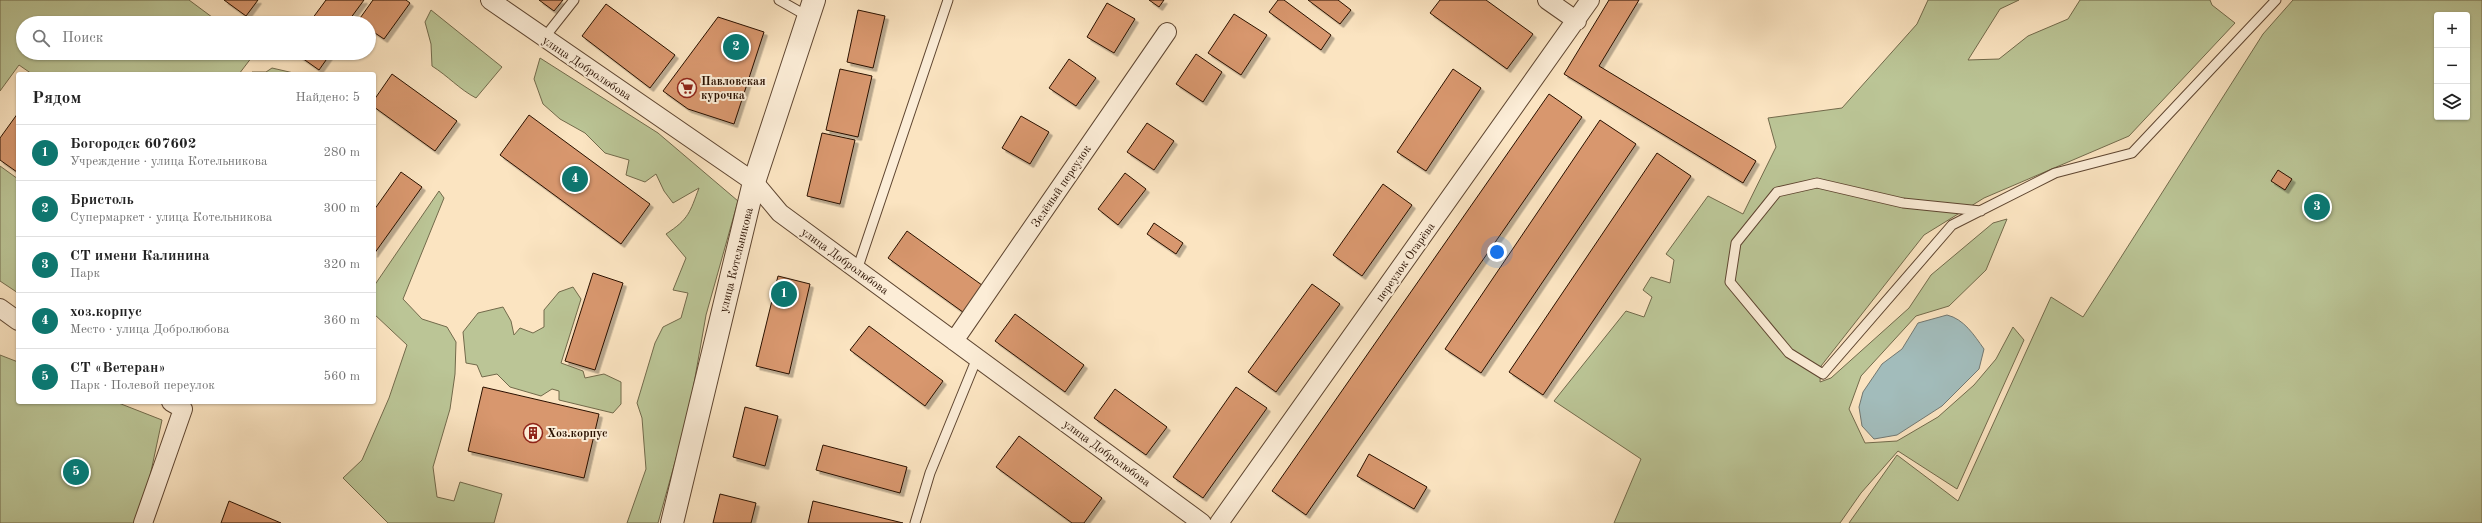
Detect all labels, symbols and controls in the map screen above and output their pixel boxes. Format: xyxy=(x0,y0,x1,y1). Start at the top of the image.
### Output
map controls xyxy=(2434,12,2470,120)
button: + xyxy=(2434,12,2470,48)
search box xyxy=(16,16,376,60)
icon: search xyxy=(30,27,52,49)
text: Поиск xyxy=(62,31,103,46)
pin: 2 xyxy=(723,32,749,62)
street label: улица Добролюбова xyxy=(540,35,633,103)
button: − xyxy=(2434,48,2470,84)
place label: Павловская курочка xyxy=(701,76,766,102)
supermarket icon: Павловская курочка xyxy=(676,77,698,99)
button: layers xyxy=(2434,84,2470,120)
text: Рядом xyxy=(32,90,81,107)
text: Найдено: 5 xyxy=(296,91,360,104)
text: Богородск 607602 xyxy=(70,137,196,152)
street label: Зелёный переулок xyxy=(1030,143,1094,230)
text: 1 xyxy=(41,146,49,159)
text: 280 m xyxy=(323,146,360,159)
text: Учреждение · улица Котельникова xyxy=(70,155,267,168)
pin: 4 xyxy=(562,164,588,194)
pin: 3 xyxy=(2304,192,2330,222)
text: Бристоль xyxy=(70,193,134,208)
text: 2 xyxy=(41,202,49,215)
text: 300 m xyxy=(323,202,360,215)
street label: улица Котельникова xyxy=(718,207,756,314)
text: Супермаркет · улица Котельникова xyxy=(70,211,272,224)
street label: переулок Огарёва xyxy=(1374,221,1438,304)
street label: улица Добролюбова xyxy=(799,226,890,297)
your location xyxy=(1487,242,1507,262)
text: СТ имени Калинина xyxy=(70,249,210,264)
text: 3 xyxy=(41,258,49,271)
text: 320 m xyxy=(323,258,360,271)
text: Парк xyxy=(70,267,100,280)
pin: 1 xyxy=(771,279,797,309)
text: хоз.корпус xyxy=(70,305,142,320)
text: 4 xyxy=(41,314,49,327)
text: 360 m xyxy=(323,314,360,327)
text: Место · улица Добролюбова xyxy=(70,323,229,336)
text: СТ «Ветеран» xyxy=(70,361,166,376)
text: 5 xyxy=(41,370,49,383)
text: 560 m xyxy=(323,370,360,383)
text: Парк · Полевой переулок xyxy=(70,379,215,392)
street label: улица Добролюбова xyxy=(1061,418,1152,489)
building icon: Хоз.корпус xyxy=(522,422,544,444)
place label: Хоз.корпус xyxy=(547,428,608,440)
pin: 5 xyxy=(63,457,89,487)

